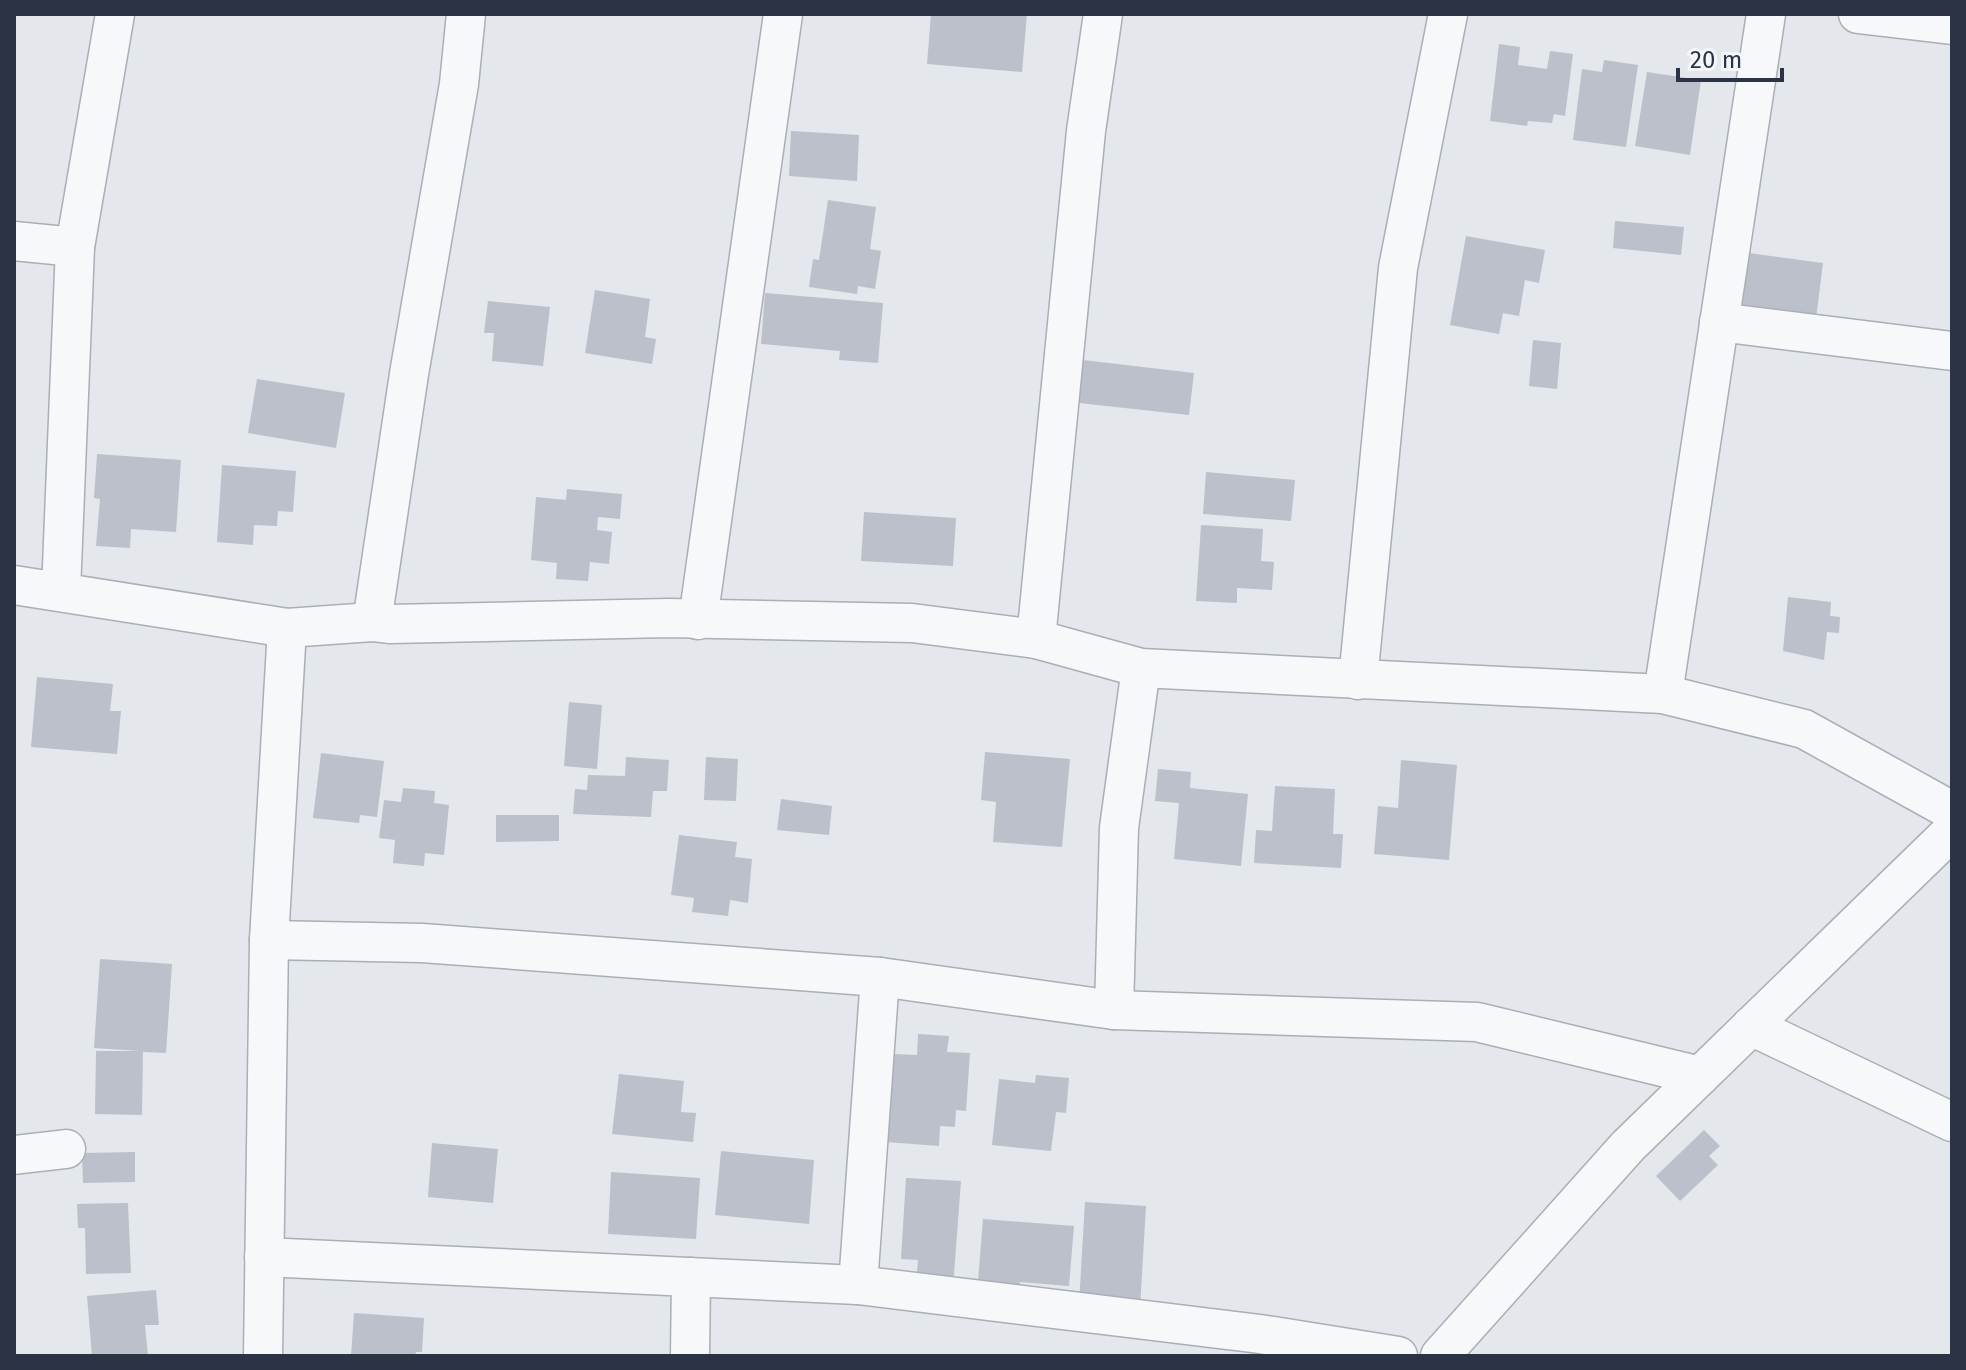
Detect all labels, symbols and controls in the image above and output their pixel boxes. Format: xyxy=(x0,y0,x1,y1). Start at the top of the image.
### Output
scale bar xyxy=(1678,32,1782,82)
text: 20 m xyxy=(1690,46,1742,74)

